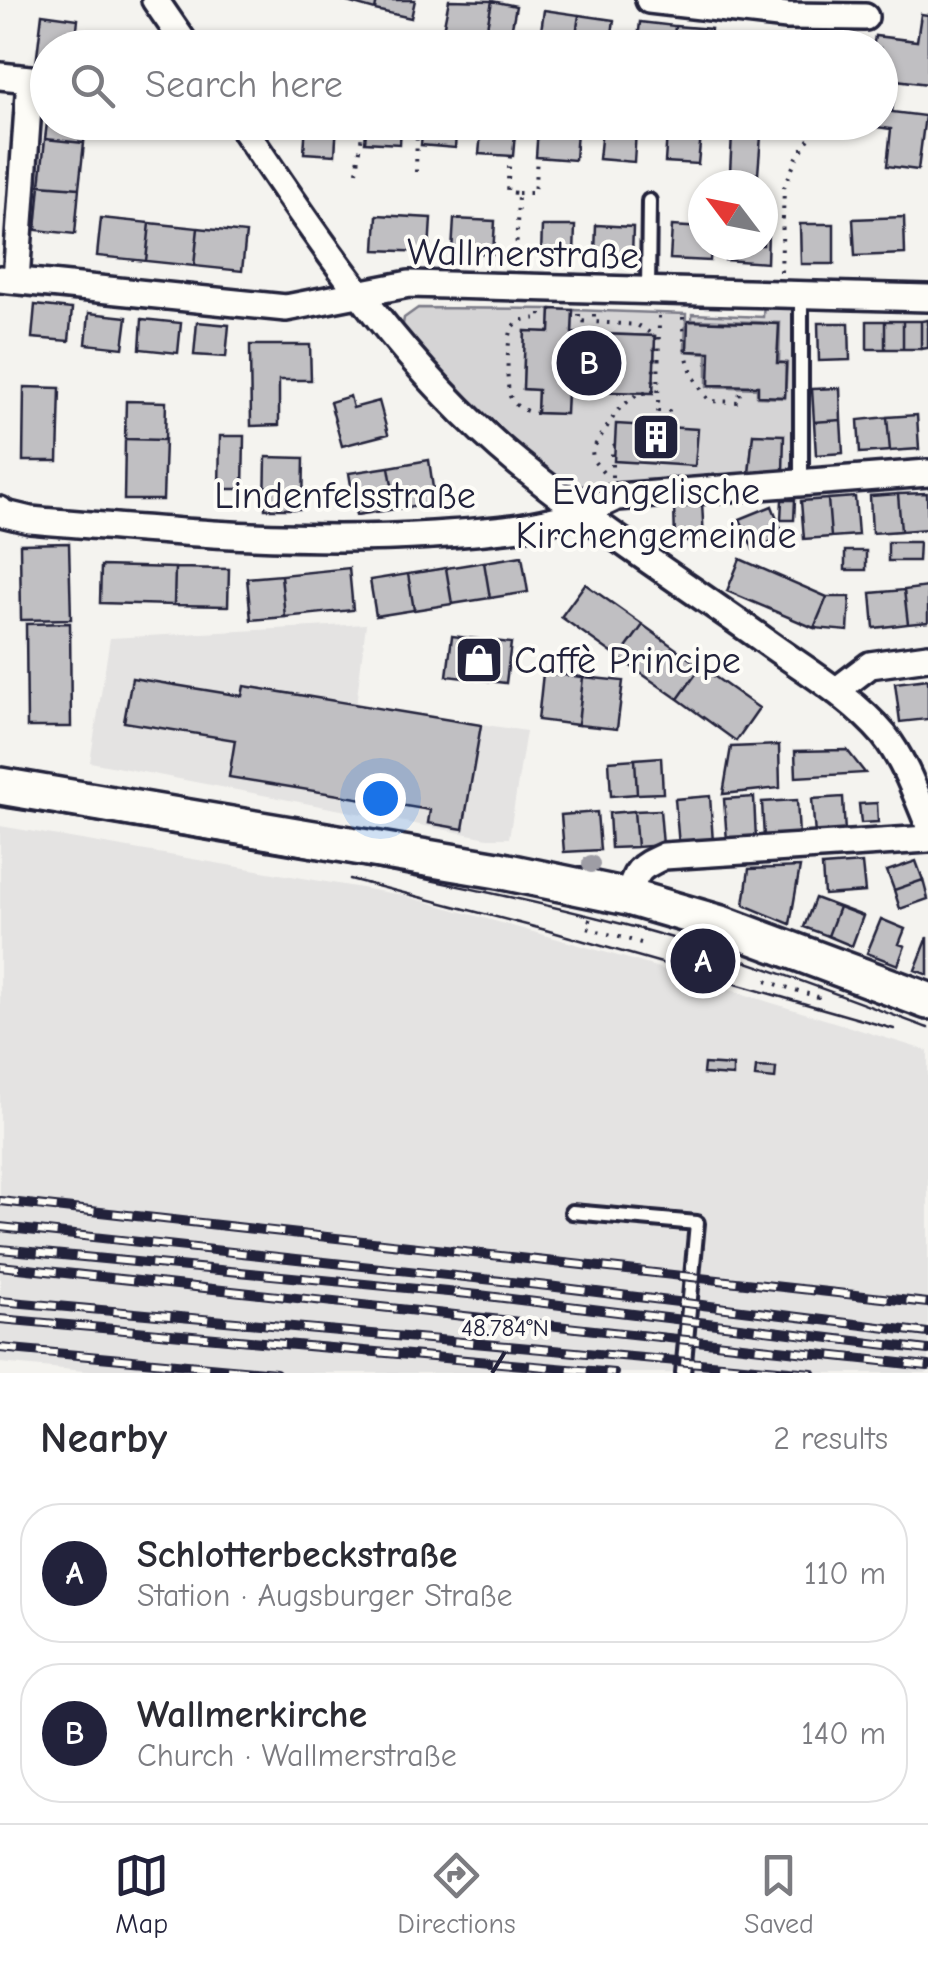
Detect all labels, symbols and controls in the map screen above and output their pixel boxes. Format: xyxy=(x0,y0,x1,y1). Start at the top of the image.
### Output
search box xyxy=(30,30,898,140)
icon: search xyxy=(65,58,120,113)
text: Search here xyxy=(145,63,343,107)
north arrow xyxy=(688,170,778,260)
street label: Wallmerstraße xyxy=(407,230,639,278)
pin: B xyxy=(556,326,622,400)
building icon: Evangelische Kirchengemeinde xyxy=(630,411,682,463)
place label: Evangelische Kirchengemeinde xyxy=(515,470,797,558)
street label: Lindenfelsstraße xyxy=(214,474,476,518)
shop icon: Caffè Principe xyxy=(453,634,505,686)
place label: Caffè Principe xyxy=(514,639,741,683)
your location xyxy=(355,773,406,824)
pin: A xyxy=(670,924,736,998)
text: 48.784°N xyxy=(461,1313,549,1342)
text: Nearby xyxy=(40,1414,167,1463)
text: 2 results xyxy=(773,1420,888,1457)
text: Schlotterbeckstraße xyxy=(137,1533,458,1577)
text: A xyxy=(66,1555,83,1592)
text: 110 m xyxy=(804,1555,886,1592)
text: Station · Augsburger Straße xyxy=(137,1577,513,1614)
text: Wallmerkirche xyxy=(137,1693,367,1737)
text: B xyxy=(65,1715,84,1752)
text: 140 m xyxy=(801,1715,886,1752)
text: Church · Wallmerstraße xyxy=(137,1737,457,1774)
tab: Map xyxy=(114,1848,169,1940)
tab: Directions xyxy=(397,1848,516,1940)
tab: Saved xyxy=(744,1848,814,1940)

